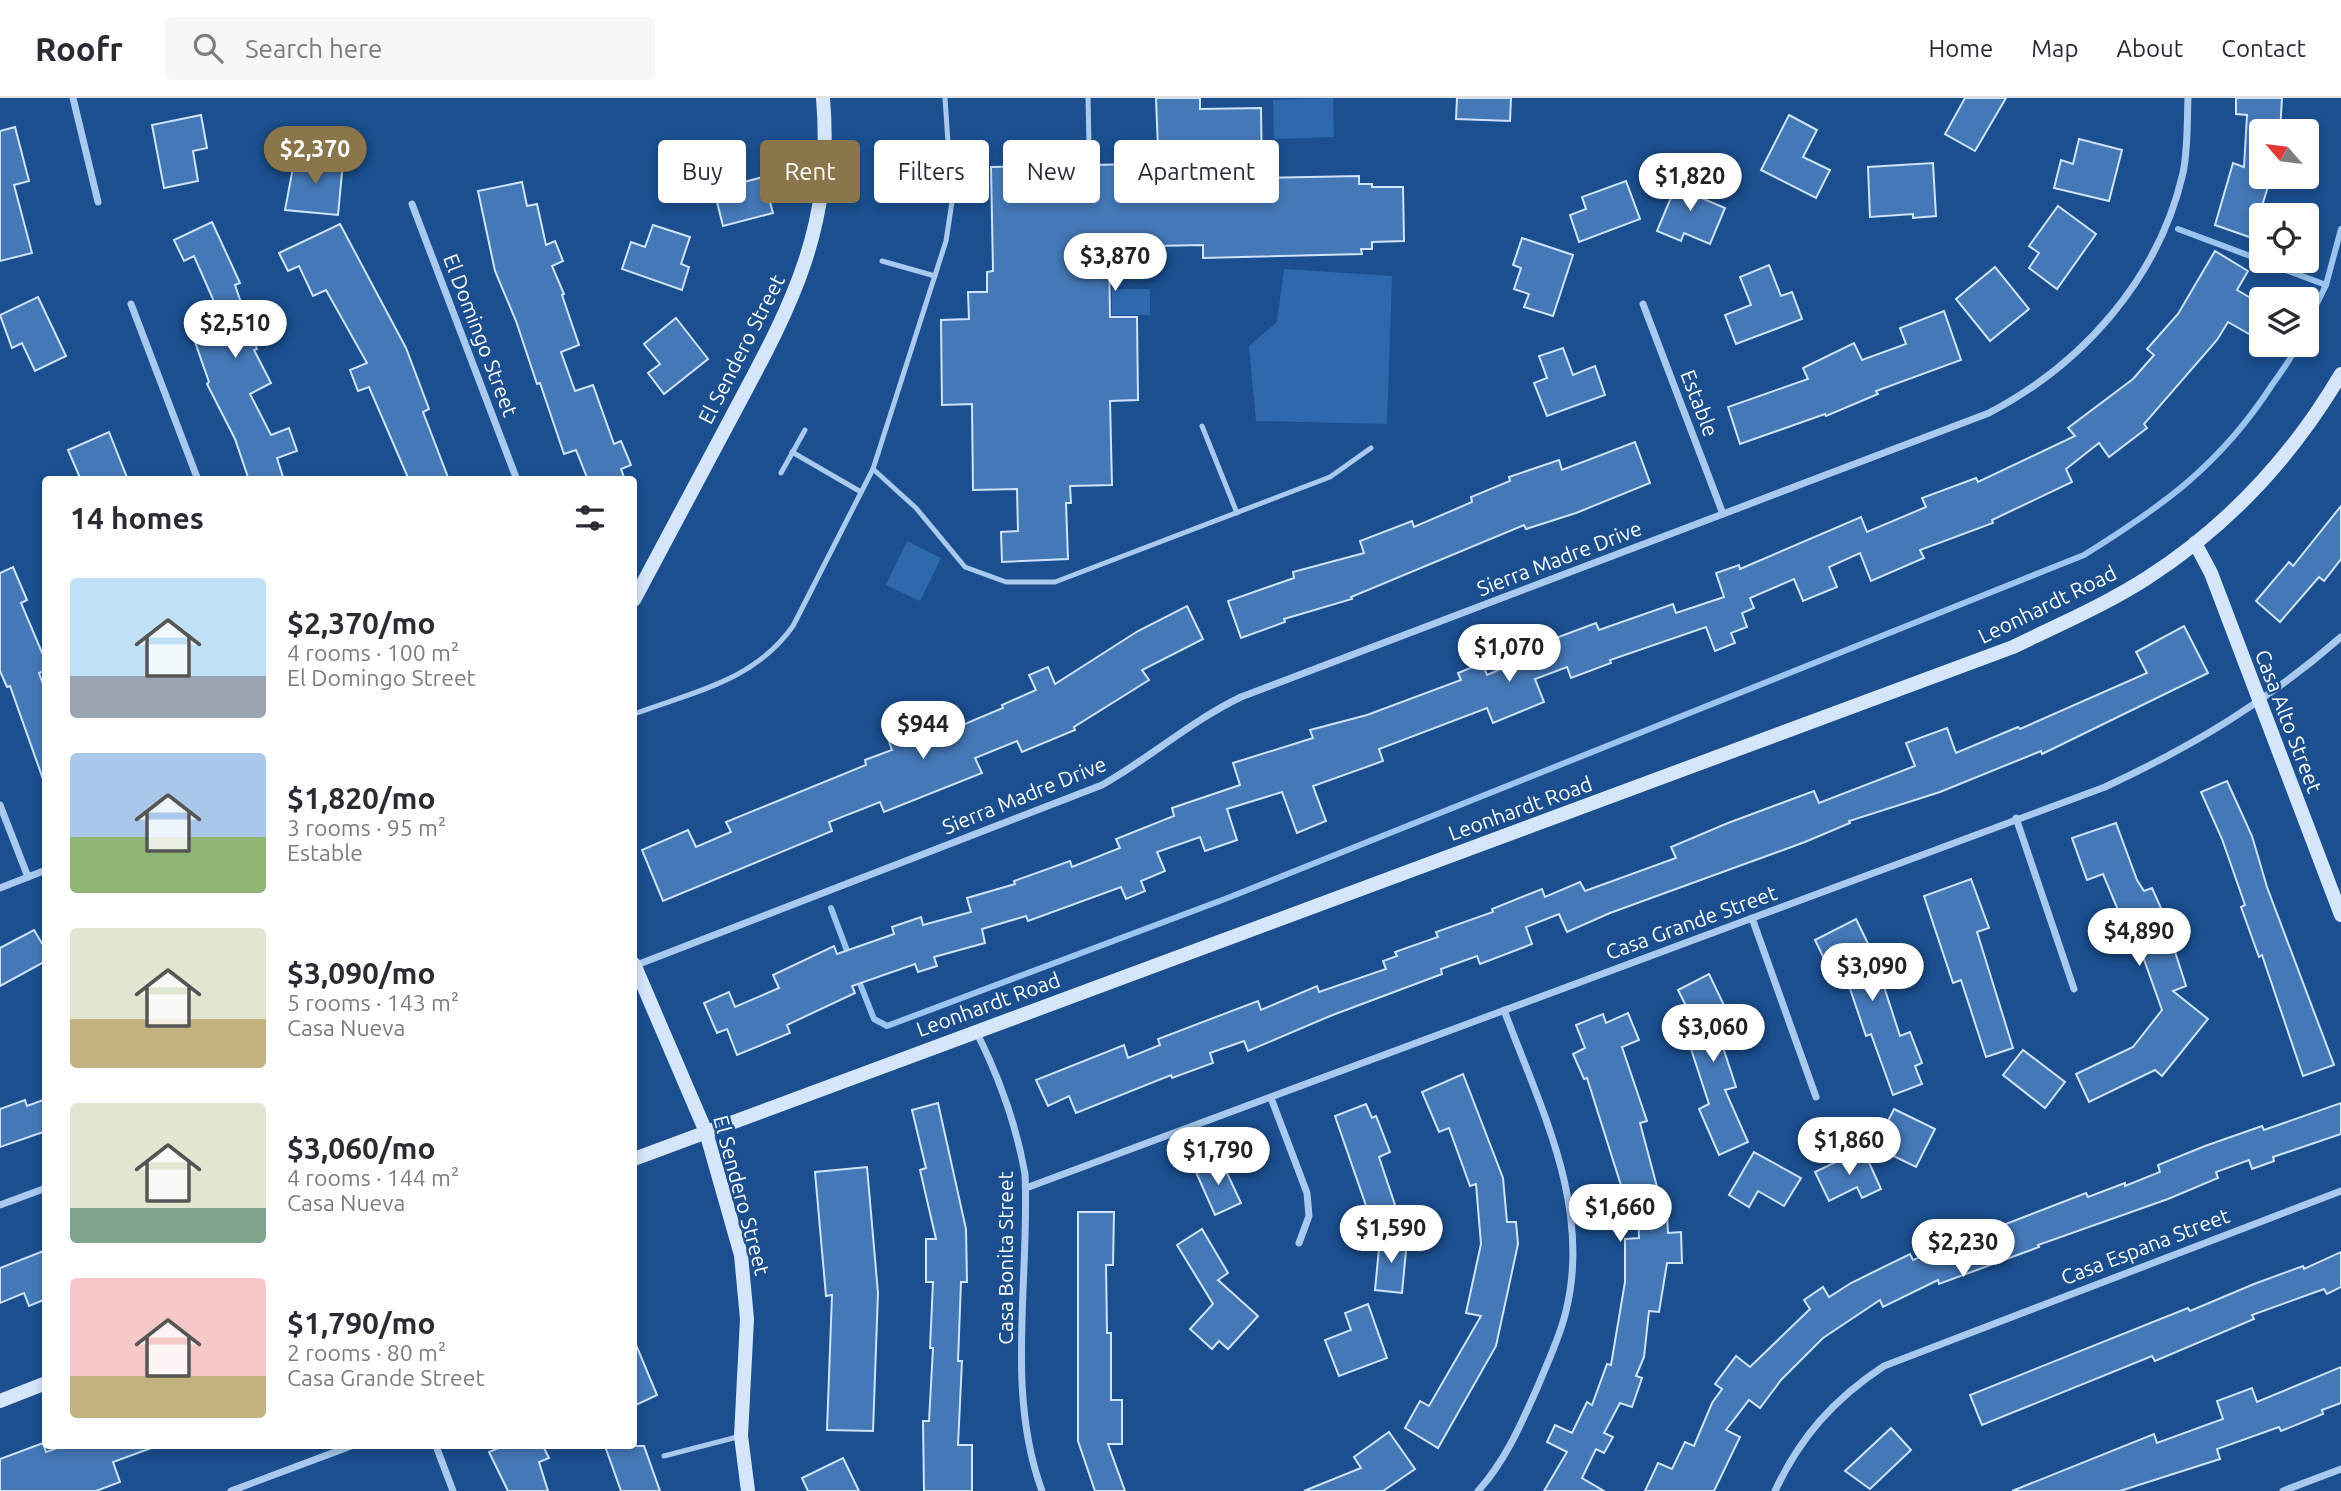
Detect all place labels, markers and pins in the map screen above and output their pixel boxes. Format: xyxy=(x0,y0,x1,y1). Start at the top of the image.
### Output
pin: $2,370 xyxy=(258,126,372,186)
pin: $1,820 xyxy=(1633,153,1747,213)
pin: $3,870 xyxy=(1058,234,1172,293)
pin: $2,510 xyxy=(178,300,292,360)
pin: $1,070 xyxy=(1452,624,1566,684)
pin: $944 xyxy=(882,702,964,761)
pin: $4,890 xyxy=(2082,908,2196,968)
pin: $3,090 xyxy=(1815,944,1929,1003)
pin: $3,060 xyxy=(1656,1004,1770,1064)
pin: $1,860 xyxy=(1792,1118,1906,1177)
pin: $1,790 xyxy=(1161,1128,1275,1187)
pin: $1,660 xyxy=(1563,1184,1677,1244)
pin: $1,590 xyxy=(1334,1206,1448,1265)
pin: $2,230 xyxy=(1906,1220,2020,1279)

